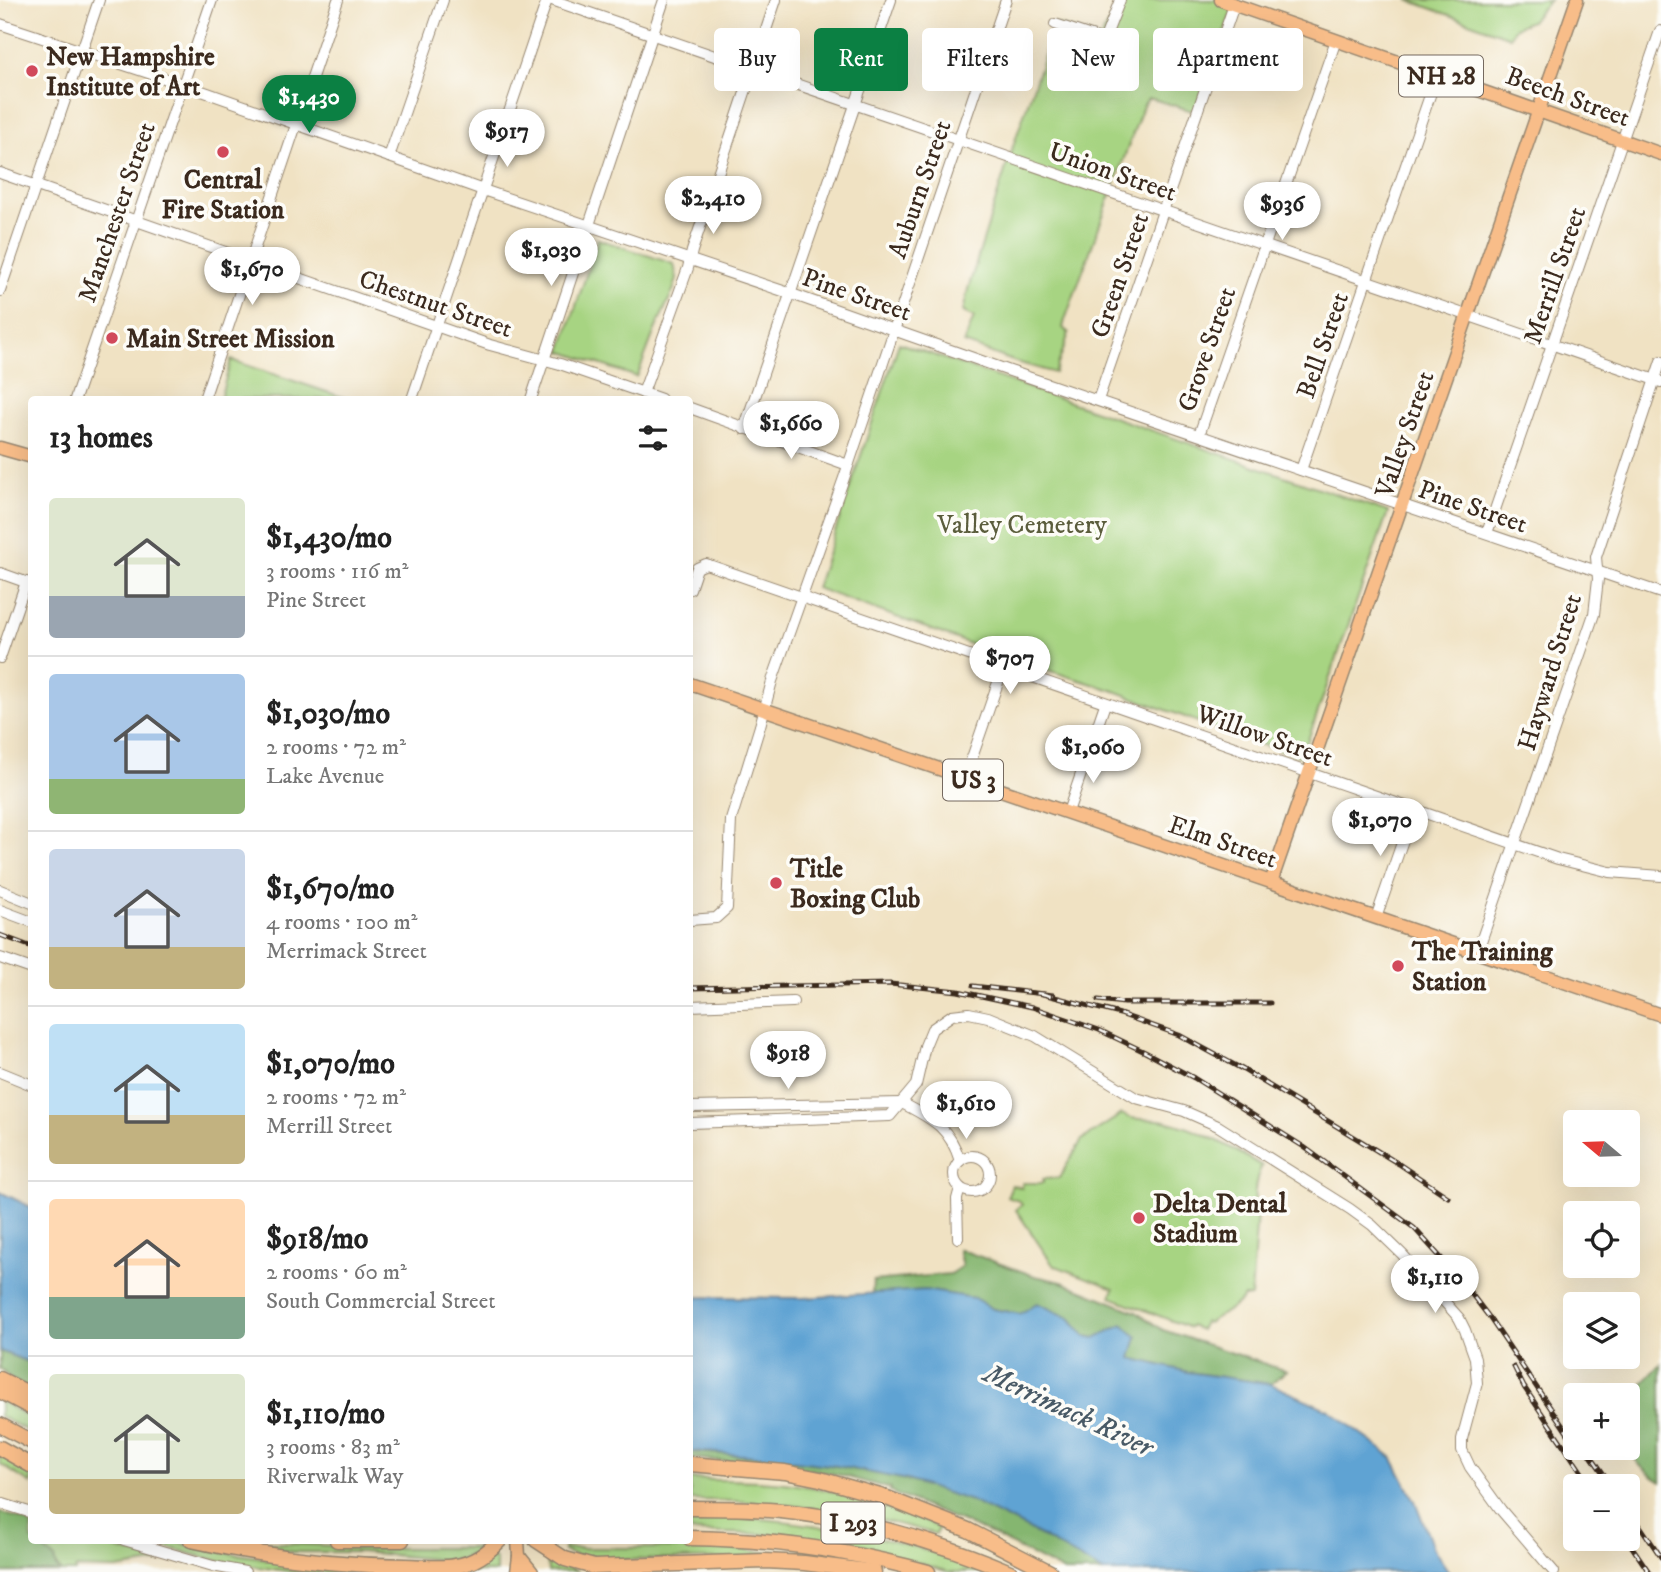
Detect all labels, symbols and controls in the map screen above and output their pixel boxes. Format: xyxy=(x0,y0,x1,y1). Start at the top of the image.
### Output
chip: Buy xyxy=(714,28,800,91)
chip: Rent xyxy=(814,28,908,91)
chip: Filters xyxy=(922,28,1033,91)
chip: New xyxy=(1047,28,1139,91)
chip: Apartment xyxy=(1153,28,1303,91)
place label: New Hampshire Institute of Art xyxy=(46,41,215,104)
road number: NH 28 xyxy=(1399,56,1483,96)
street label: Beech Street xyxy=(1501,60,1634,135)
marker: New Hampshire Institute of Art xyxy=(24,63,40,79)
pin: $1,430 xyxy=(252,76,366,135)
text: $1,430 xyxy=(278,83,340,112)
pin: $917 xyxy=(466,110,548,169)
street label: Auburn Street xyxy=(881,116,959,263)
text: $917 xyxy=(485,117,529,146)
street label: Manchester Street xyxy=(71,118,164,307)
street label: Union Street xyxy=(1044,135,1181,210)
marker: Central Fire Station xyxy=(215,144,231,160)
place label: Central Fire Station xyxy=(162,164,285,227)
pin: $2,410 xyxy=(656,176,770,236)
pin: $936 xyxy=(1241,182,1323,242)
text: $2,410 xyxy=(681,184,745,213)
text: $936 xyxy=(1260,190,1304,219)
street label: Merrill Street xyxy=(1517,203,1594,348)
street label: Green Street xyxy=(1084,209,1157,342)
pin: $1,030 xyxy=(494,229,608,288)
text: $1,030 xyxy=(521,236,581,265)
pin: $1,670 xyxy=(195,247,309,307)
text: $1,670 xyxy=(220,255,284,284)
street label: Pine Street xyxy=(798,261,915,329)
street label: Chestnut Street xyxy=(354,263,517,346)
street label: Grove Street xyxy=(1171,283,1244,416)
street label: Bell Street xyxy=(1290,288,1357,403)
place label: Main Street Mission xyxy=(126,323,335,356)
marker: Main Street Mission xyxy=(104,330,120,346)
street label: Valley Street xyxy=(1368,367,1442,503)
pin: $1,660 xyxy=(734,402,848,461)
text: $1,660 xyxy=(759,409,823,438)
icon: filters xyxy=(634,419,672,457)
text: 13 homes xyxy=(49,420,153,457)
street label: Pine Street xyxy=(1414,473,1531,541)
park label: Valley Cemetery xyxy=(936,509,1107,542)
text: $1,430/mo xyxy=(266,520,392,557)
icon: home xyxy=(105,526,189,610)
text: 3 rooms · 116 m² xyxy=(266,557,409,586)
text: Pine Street xyxy=(266,586,366,615)
street label: Hayward Street xyxy=(1511,590,1590,755)
pin: $707 xyxy=(969,636,1051,696)
text: $707 xyxy=(985,644,1035,673)
text: $1,030/mo xyxy=(266,696,390,733)
street label: Willow Street xyxy=(1191,697,1337,775)
icon: home xyxy=(105,702,189,786)
pin: $1,060 xyxy=(1036,726,1150,785)
text: 2 rooms · 72 m² xyxy=(266,733,406,762)
text: $1,060 xyxy=(1061,733,1125,762)
road number: US 3 xyxy=(943,760,1003,800)
text: Lake Avenue xyxy=(266,762,384,791)
pin: $1,070 xyxy=(1323,798,1437,858)
text: $1,070 xyxy=(1348,806,1412,835)
street label: Elm Street xyxy=(1164,808,1281,876)
place label: Title Boxing Club xyxy=(789,853,920,916)
text: $1,670/mo xyxy=(266,871,394,908)
marker: Title Boxing Club xyxy=(768,875,784,891)
icon: home xyxy=(105,877,189,961)
text: 4 rooms · 100 m² xyxy=(266,908,418,937)
place label: The Training Station xyxy=(1411,936,1554,999)
text: Merrimack Street xyxy=(266,937,427,966)
marker: The Training Station xyxy=(1390,958,1406,974)
pin: $918 xyxy=(747,1032,829,1091)
text: $918 xyxy=(766,1039,810,1068)
text: $1,070/mo xyxy=(266,1046,395,1083)
icon: home xyxy=(105,1052,189,1136)
pin: $1,610 xyxy=(909,1082,1023,1141)
text: 2 rooms · 72 m² xyxy=(266,1083,406,1112)
text: $1,610 xyxy=(936,1089,996,1118)
north arrow xyxy=(1563,1110,1640,1186)
map controls xyxy=(1563,1110,1640,1551)
text: Merrill Street xyxy=(266,1112,392,1141)
place label: Delta Dental Stadium xyxy=(1153,1188,1288,1251)
button: locate xyxy=(1563,1201,1640,1278)
marker: Delta Dental Stadium xyxy=(1131,1210,1147,1226)
text: $918/mo xyxy=(266,1221,368,1258)
icon: home xyxy=(105,1227,189,1311)
pin: $1,110 xyxy=(1378,1256,1492,1315)
text: 2 rooms · 60 m² xyxy=(266,1258,407,1287)
text: $1,110 xyxy=(1407,1263,1463,1292)
text: South Commercial Street xyxy=(266,1287,496,1316)
button: layers xyxy=(1563,1292,1640,1369)
water label: Merrimack River xyxy=(976,1355,1160,1466)
button: + xyxy=(1563,1383,1640,1460)
text: $1,110/mo xyxy=(266,1396,385,1433)
icon: home xyxy=(105,1402,189,1486)
text: 3 rooms · 83 m² xyxy=(266,1433,400,1462)
text: Riverwalk Way xyxy=(266,1462,404,1491)
button: − xyxy=(1563,1474,1640,1551)
road number: I 293 xyxy=(822,1503,884,1544)

